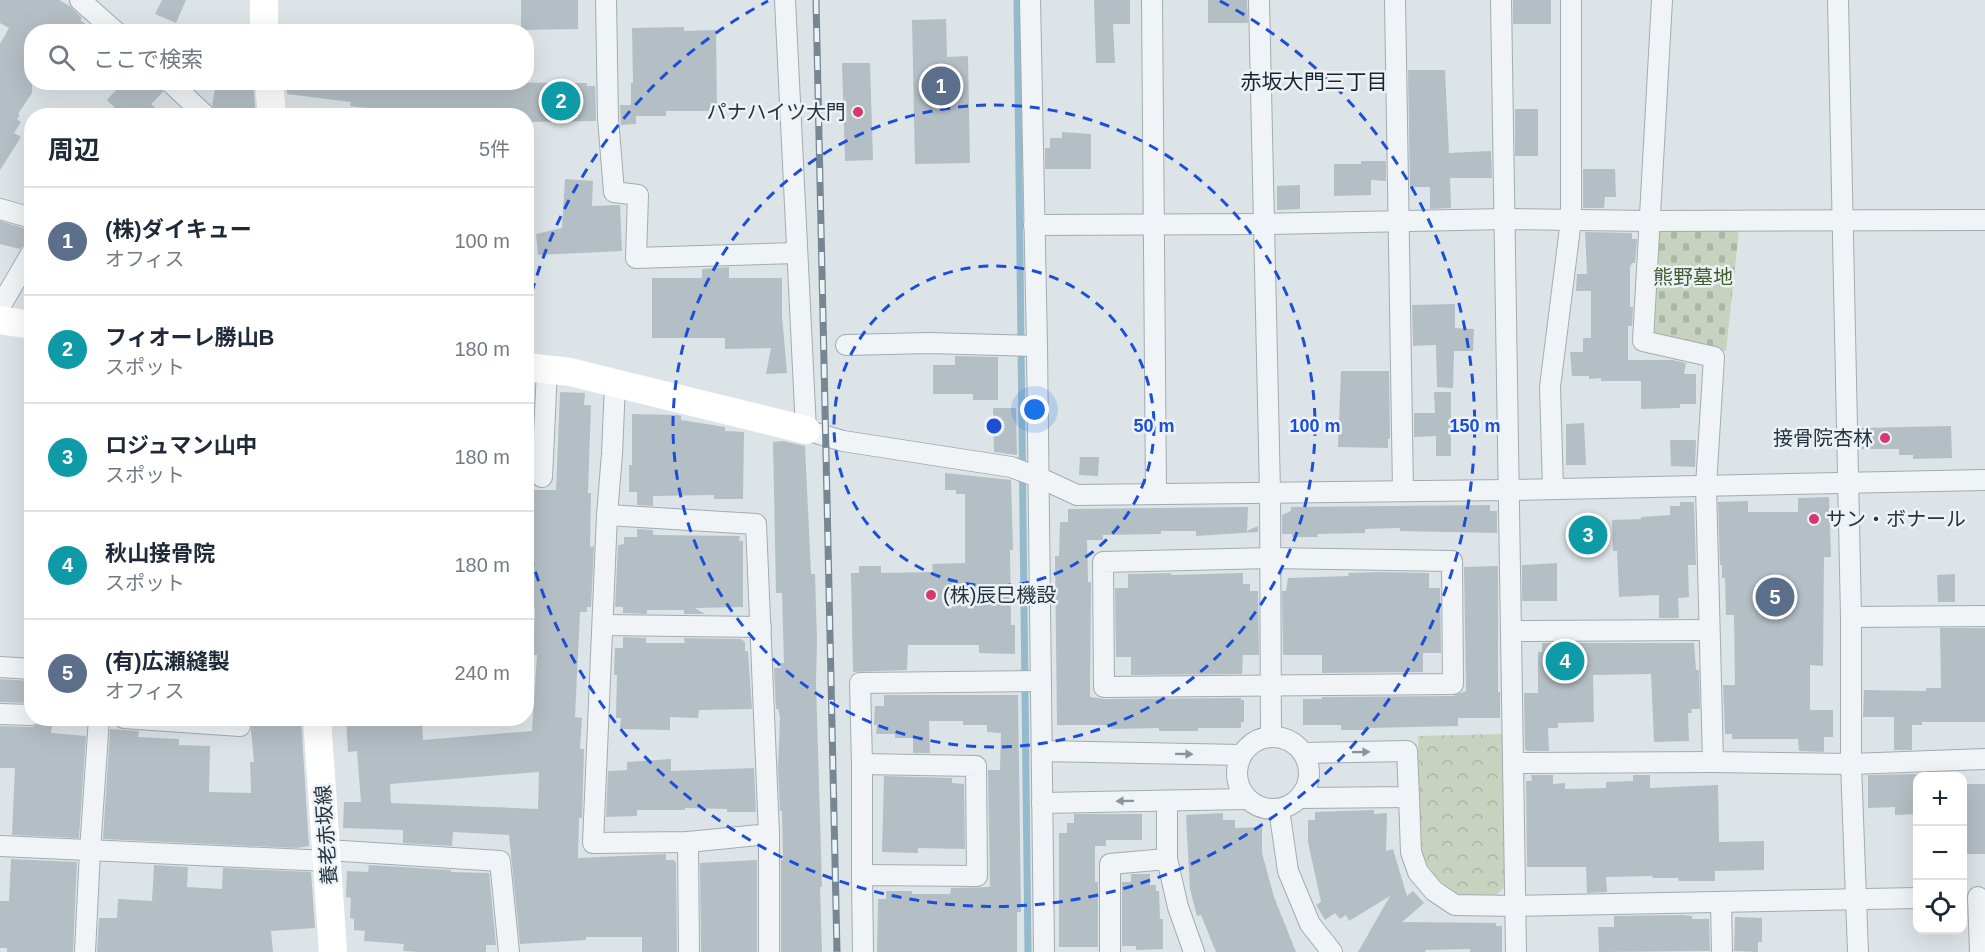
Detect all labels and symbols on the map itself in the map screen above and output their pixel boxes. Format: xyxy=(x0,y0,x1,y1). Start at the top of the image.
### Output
pin: 1 xyxy=(922,64,960,109)
district label: 赤坂大門三丁目 xyxy=(1241,70,1388,93)
pin: 2 xyxy=(542,78,580,124)
place label: パナハイツ大門 xyxy=(706,101,846,123)
marker: パナハイツ大門 xyxy=(851,105,865,119)
park label: 熊野墓地 xyxy=(1653,266,1733,288)
your location xyxy=(1020,395,1049,424)
centre of rings xyxy=(984,416,1004,436)
text: 50 m xyxy=(1133,416,1175,436)
text: 100 m xyxy=(1289,416,1341,436)
text: 150 m xyxy=(1449,416,1501,436)
place label: 接骨院杏林 xyxy=(1773,427,1873,449)
marker: 接骨院杏林 xyxy=(1878,431,1892,445)
place label: サン・ボナール xyxy=(1826,508,1966,530)
pin: 3 xyxy=(1568,512,1608,558)
marker: サン・ボナール xyxy=(1807,512,1821,526)
pin: 5 xyxy=(1756,574,1794,620)
place label: (株)辰巳機設 xyxy=(943,584,1056,606)
marker: (株)辰巳機設 xyxy=(924,588,938,602)
pin: 4 xyxy=(1546,638,1584,684)
one-way arrow xyxy=(1352,747,1371,757)
one-way arrow xyxy=(1175,749,1194,758)
street label: 養老赤坂線 xyxy=(312,784,340,886)
one-way arrow xyxy=(1115,797,1134,806)

